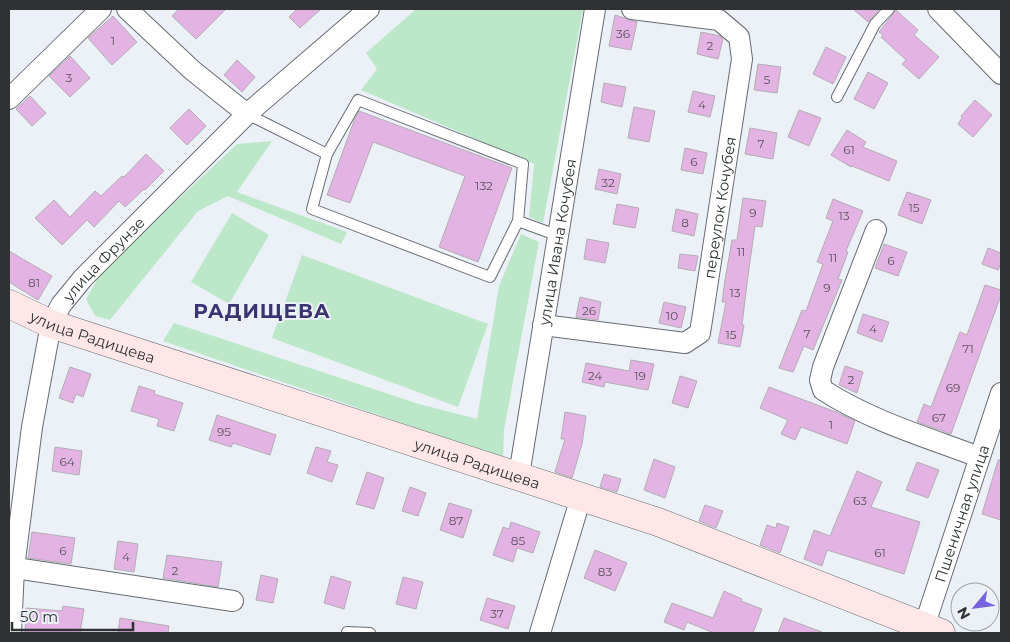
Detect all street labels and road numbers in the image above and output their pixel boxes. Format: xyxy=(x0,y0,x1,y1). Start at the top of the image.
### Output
street label: переулок Кочубея xyxy=(699,135,739,280)
street label: улица Ивана Кочубея xyxy=(534,157,580,328)
street label: улица Фрунзе xyxy=(58,213,148,306)
street label: улица Радищева xyxy=(26,305,158,367)
street label: улица Радищева xyxy=(411,433,543,492)
street label: Пшеничная улица xyxy=(930,442,993,585)

